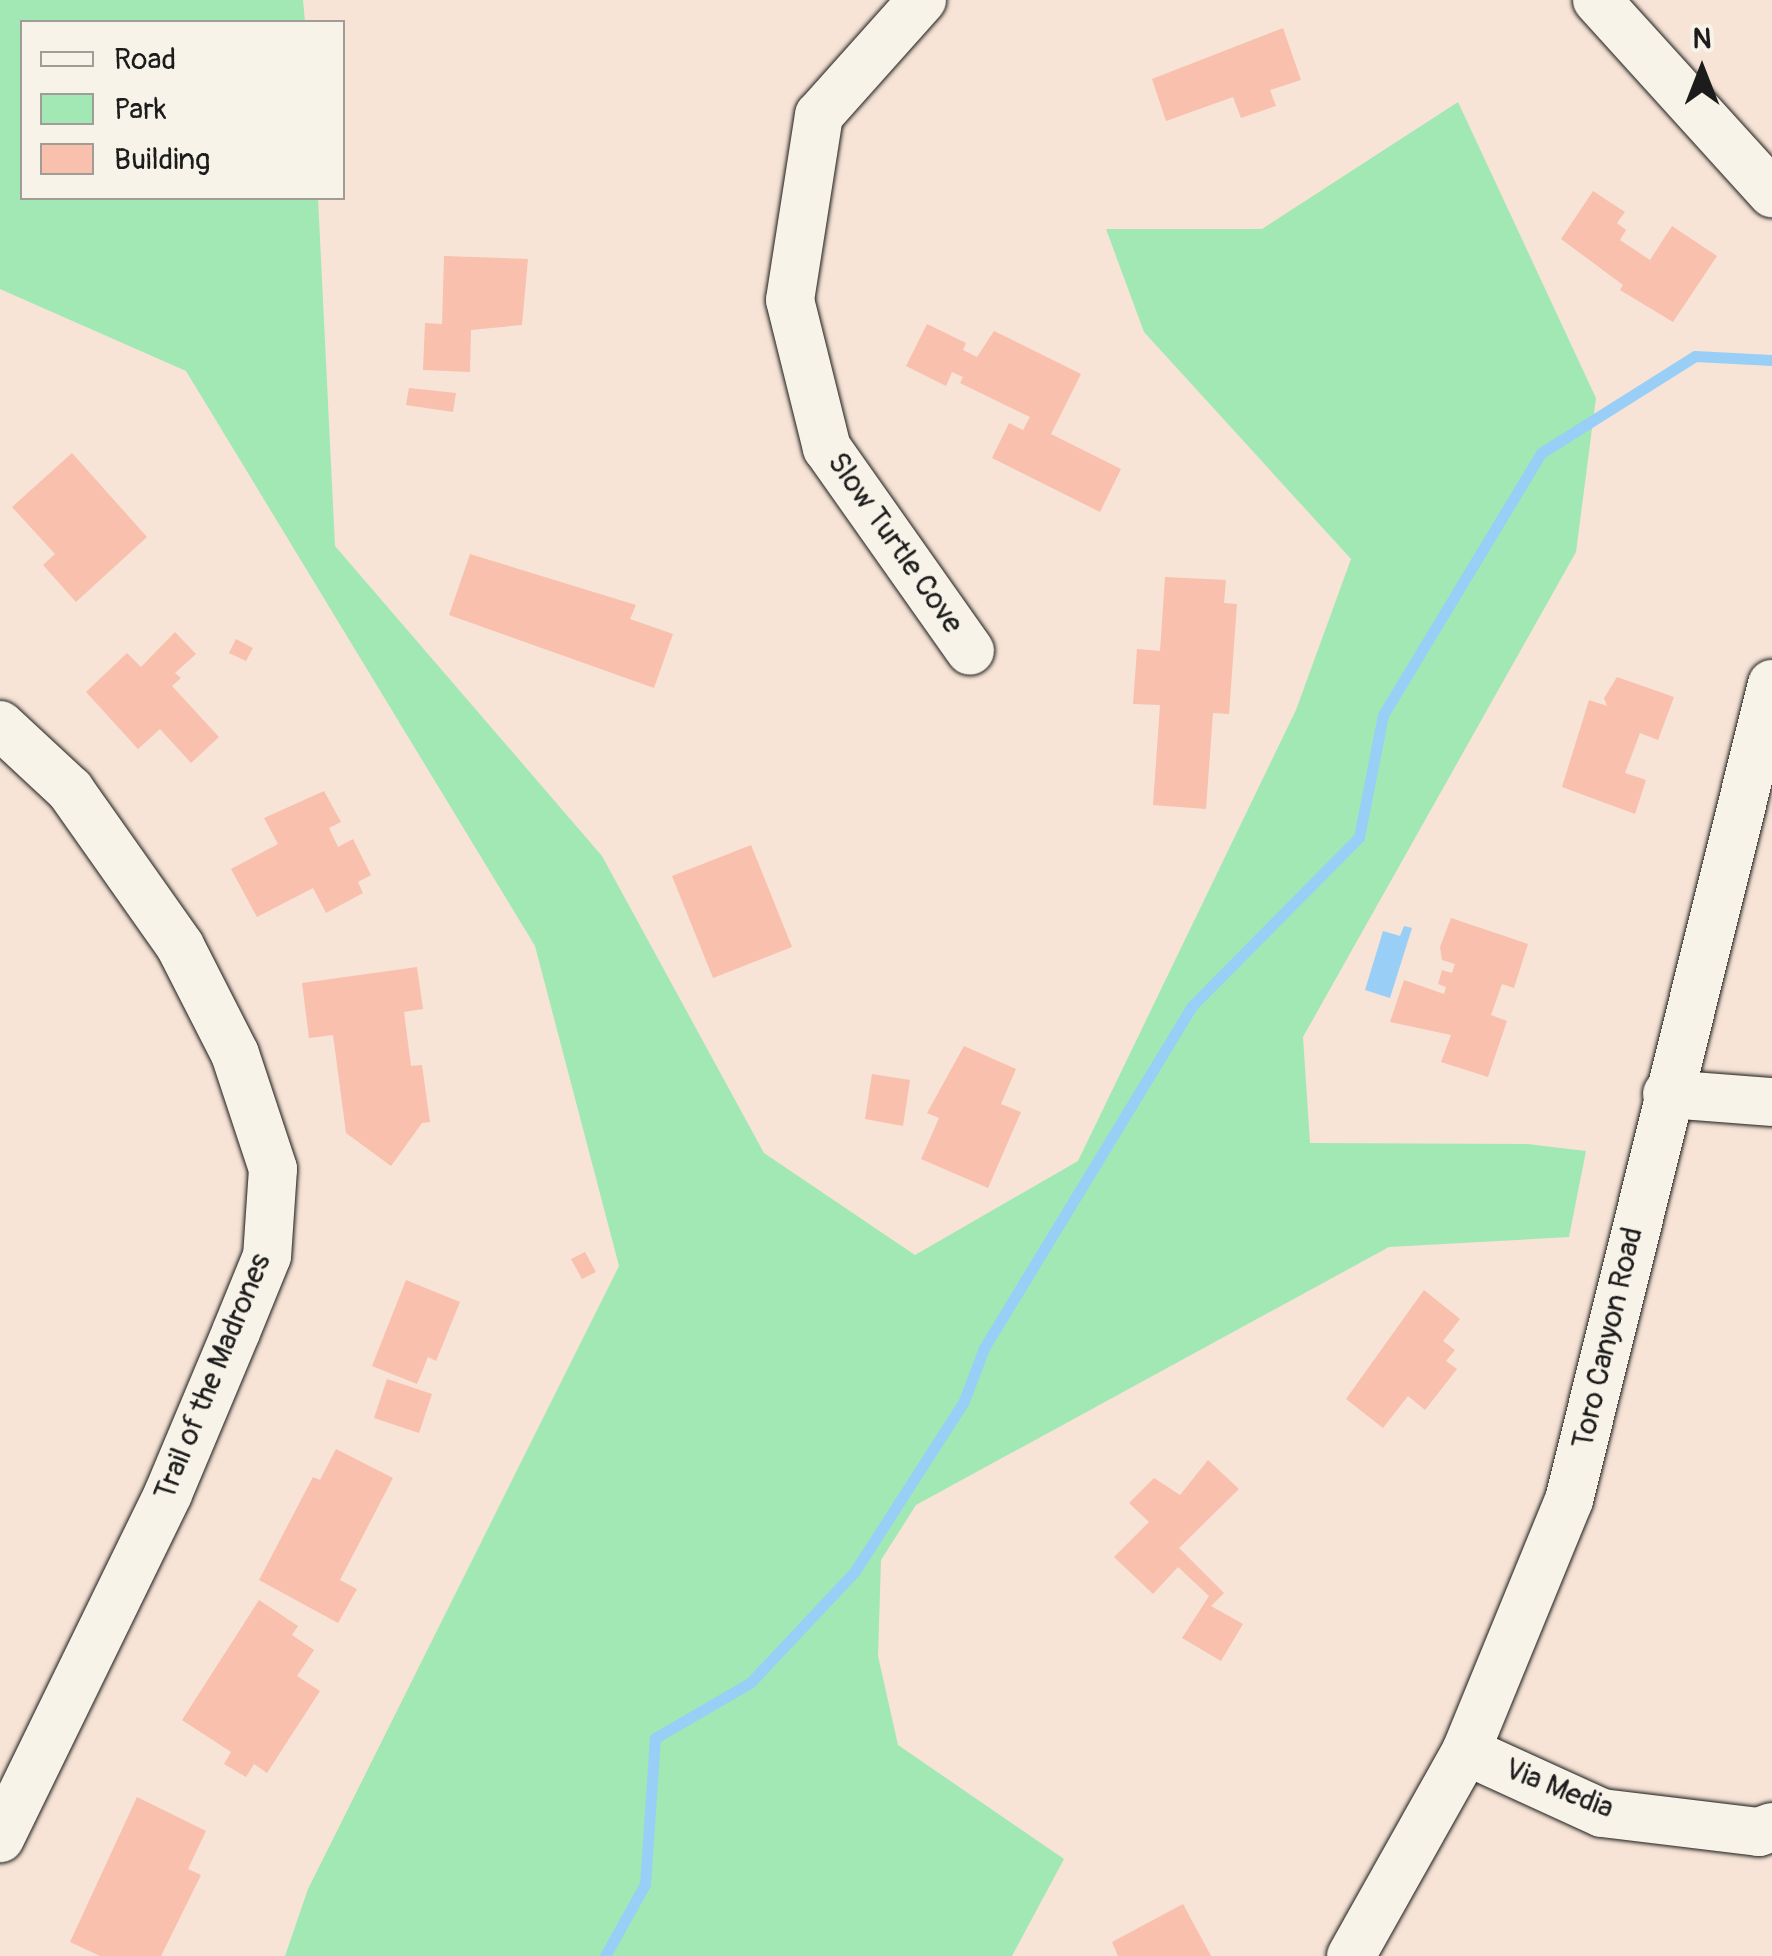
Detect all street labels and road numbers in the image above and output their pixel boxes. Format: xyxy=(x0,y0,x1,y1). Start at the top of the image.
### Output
street label: Slow Turtle Cove xyxy=(819,446,971,640)
street label: Toro Canyon Road xyxy=(1565,1224,1651,1452)
street label: Trail of the Madrones xyxy=(147,1248,279,1506)
street label: Via Media xyxy=(1499,1751,1619,1827)

